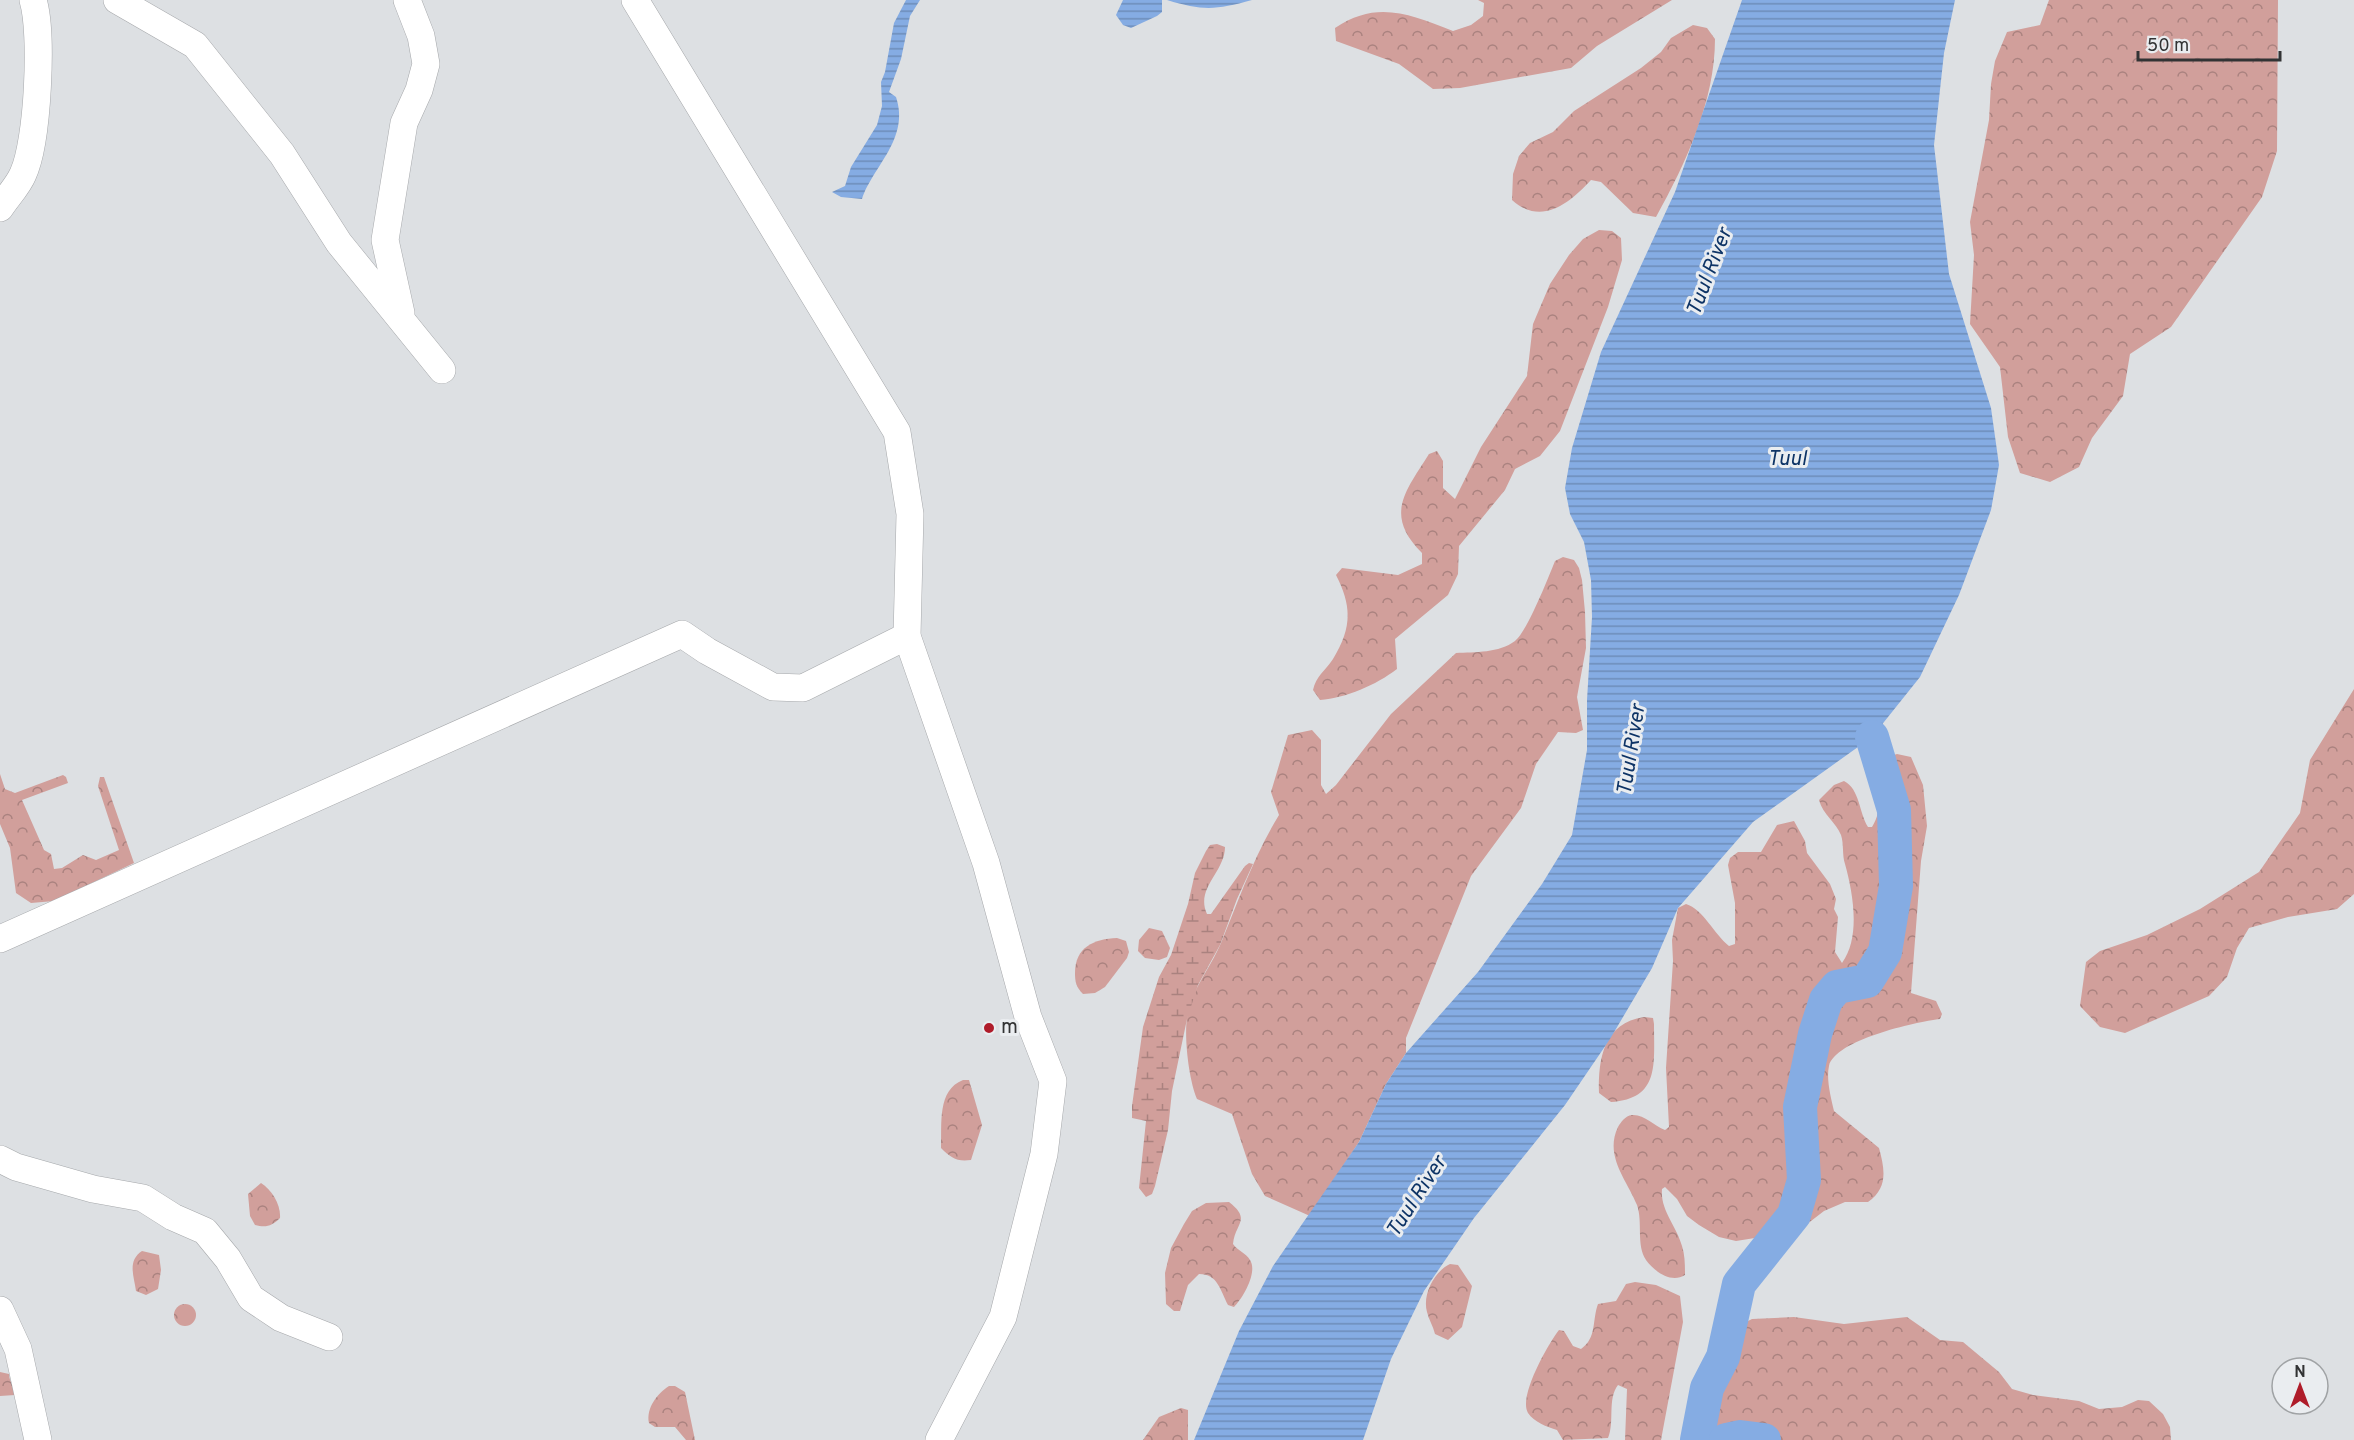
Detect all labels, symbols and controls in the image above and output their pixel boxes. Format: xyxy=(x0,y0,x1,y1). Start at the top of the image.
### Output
scale bar xyxy=(2138,24,2280,62)
text: 50 m xyxy=(2147,35,2189,58)
water label: Tuul River xyxy=(1681,223,1740,320)
water label: Tuul xyxy=(1767,446,1808,473)
water label: Tuul River xyxy=(1612,701,1653,797)
place label: m xyxy=(1001,1015,1018,1041)
marker: m xyxy=(982,1021,996,1035)
water label: Tuul River xyxy=(1381,1150,1454,1243)
north arrow xyxy=(2270,1356,2330,1416)
text: N xyxy=(2294,1363,2306,1383)

